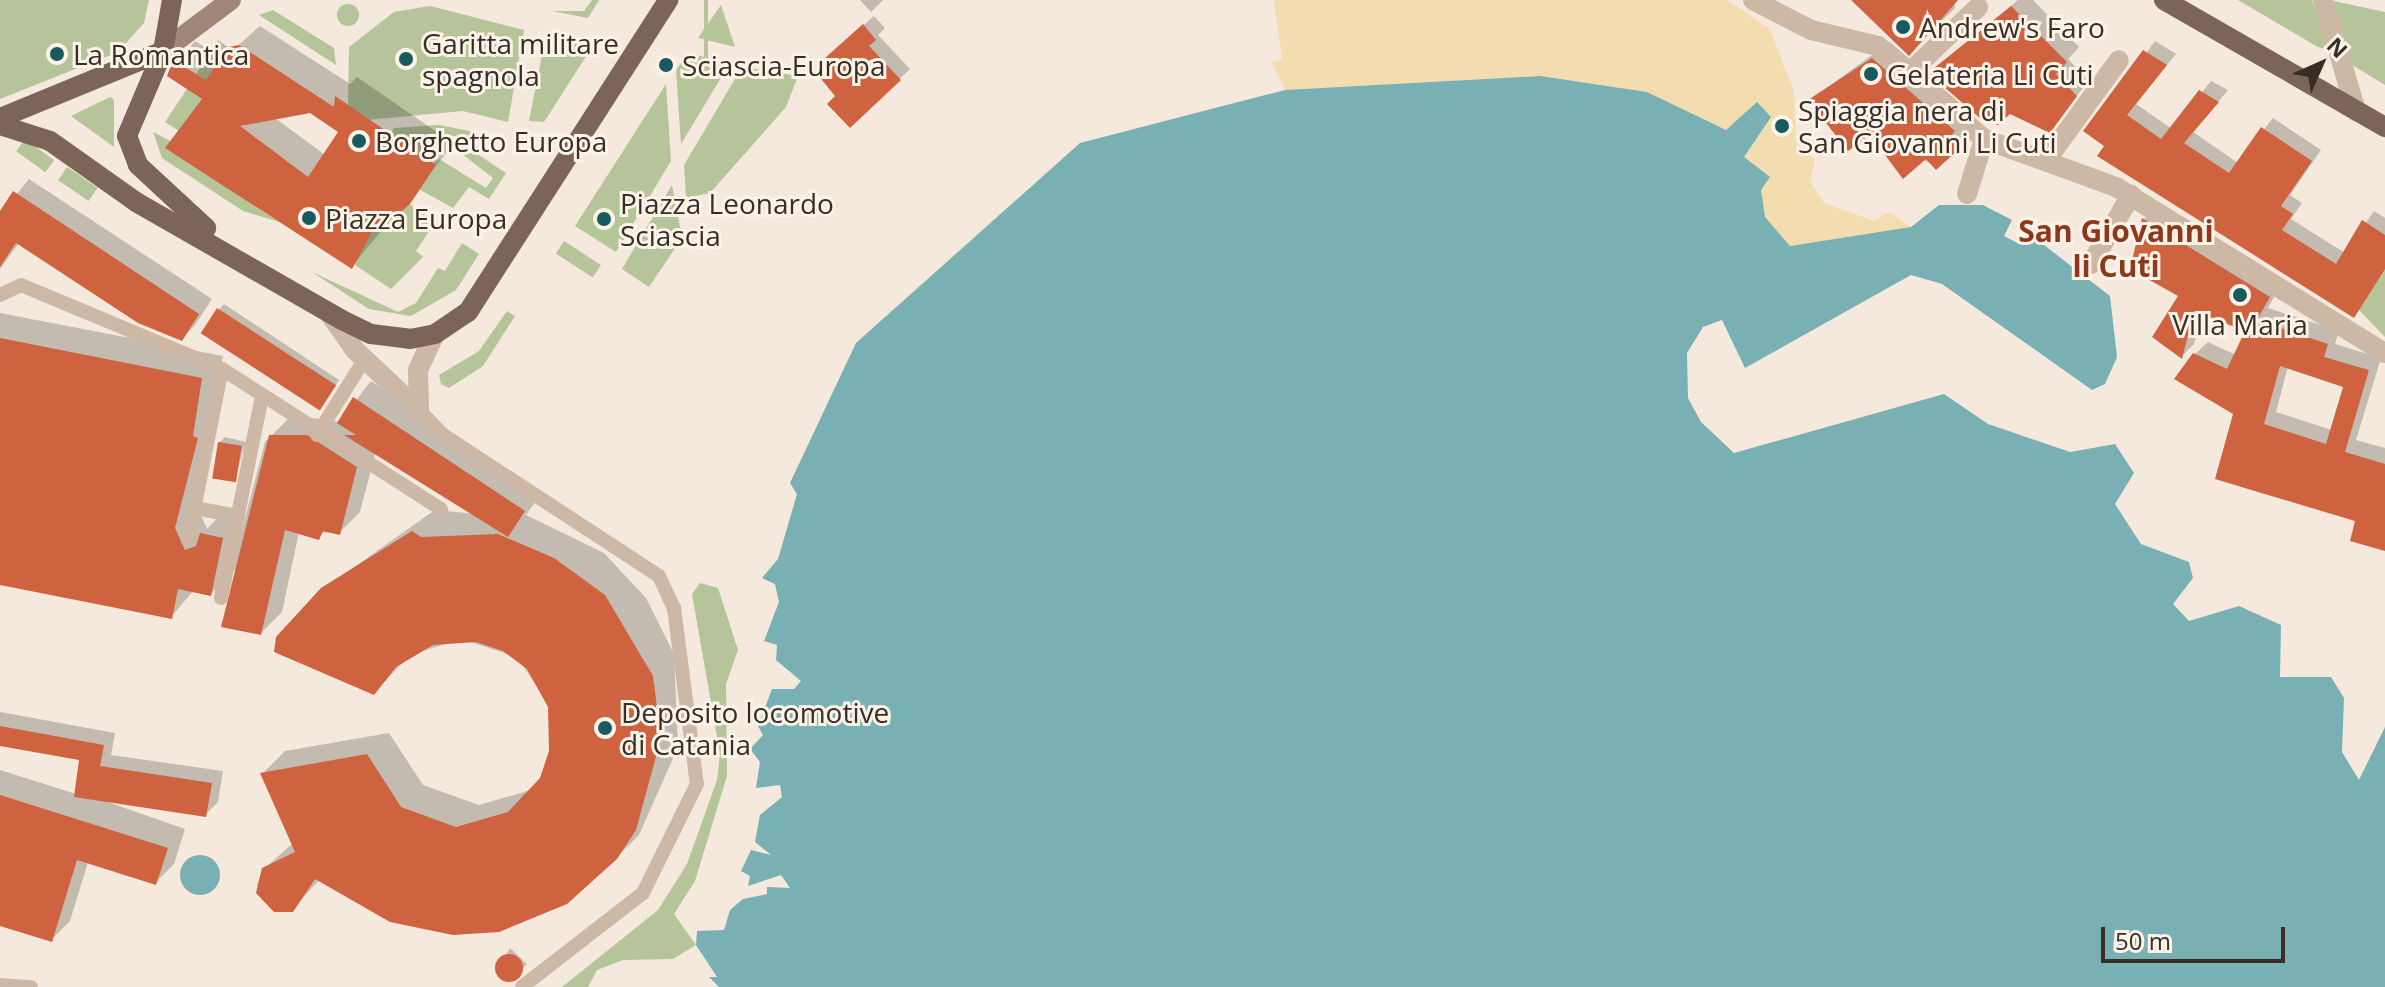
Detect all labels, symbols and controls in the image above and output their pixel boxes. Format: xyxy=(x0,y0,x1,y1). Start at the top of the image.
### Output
place label: Andrew's Faro xyxy=(1919,10,2105,44)
marker: Andrew's Faro xyxy=(1894,18,1912,36)
north arrow xyxy=(2281,24,2361,104)
place label: Garitta militare spagnola xyxy=(422,26,619,92)
text: N xyxy=(2321,30,2355,64)
place label: La Romantica xyxy=(73,37,249,71)
marker: La Romantica xyxy=(48,45,66,63)
place label: Sciascia-Europa xyxy=(682,48,885,82)
marker: Garitta militare spagnola xyxy=(397,50,415,68)
marker: Sciascia-Europa xyxy=(657,56,675,74)
place label: Gelateria Li Cuti xyxy=(1887,57,2094,91)
marker: Gelateria Li Cuti xyxy=(1862,65,1880,83)
place label: Spiaggia nera di San Giovanni Li Cuti xyxy=(1798,93,2057,159)
marker: Spiaggia nera di San Giovanni Li Cuti xyxy=(1773,117,1791,135)
place label: Borghetto Europa xyxy=(375,124,607,158)
marker: Borghetto Europa xyxy=(350,132,368,150)
place label: Piazza Leonardo Sciascia xyxy=(620,186,834,252)
place label: Piazza Europa xyxy=(325,201,507,235)
marker: Piazza Europa xyxy=(300,209,318,227)
marker: Piazza Leonardo Sciascia xyxy=(595,210,613,228)
district label: San Giovanni li Cuti xyxy=(2018,213,2214,284)
marker: Villa Maria xyxy=(2231,286,2249,304)
place label: Villa Maria xyxy=(2172,307,2308,341)
place label: Deposito locomotive di Catania xyxy=(621,695,889,761)
marker: Deposito locomotive di Catania xyxy=(596,719,614,737)
scale bar xyxy=(2105,911,2289,961)
text: 50 m xyxy=(2115,924,2171,957)

